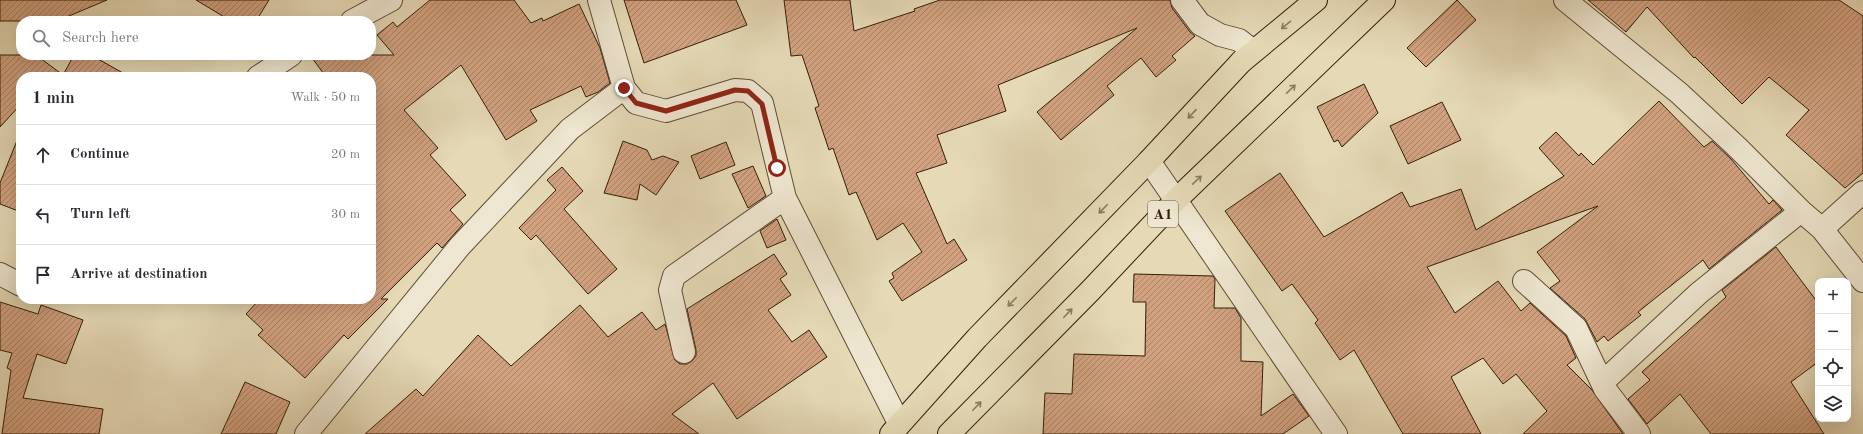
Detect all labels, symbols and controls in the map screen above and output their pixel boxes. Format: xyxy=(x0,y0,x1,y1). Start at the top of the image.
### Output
search box xyxy=(16,16,376,60)
one-way arrow xyxy=(1281,20,1291,29)
icon: search xyxy=(30,27,52,49)
text: Search here xyxy=(62,31,139,46)
route end xyxy=(615,79,633,97)
one-way arrow xyxy=(1286,85,1296,94)
text: 1 min xyxy=(32,90,75,107)
text: Walk · 50 m xyxy=(291,91,360,104)
one-way arrow xyxy=(1187,109,1197,119)
icon: ahead xyxy=(32,144,54,166)
text: Continue xyxy=(70,147,129,162)
text: 20 m xyxy=(331,148,360,161)
route start xyxy=(768,159,786,177)
one-way arrow xyxy=(1192,175,1202,185)
road number: A1 xyxy=(1148,201,1178,227)
one-way arrow xyxy=(1099,203,1108,213)
icon: left xyxy=(32,204,54,226)
text: Turn left xyxy=(70,207,130,222)
text: 30 m xyxy=(331,208,360,221)
icon: arrive xyxy=(32,264,54,286)
text: Arrive at destination xyxy=(70,267,208,282)
map controls xyxy=(1815,278,1851,422)
button: + xyxy=(1815,278,1851,314)
one-way arrow xyxy=(1007,297,1017,307)
one-way arrow xyxy=(1063,308,1073,318)
button: − xyxy=(1815,314,1851,350)
button: locate xyxy=(1815,350,1851,386)
button: layers xyxy=(1815,386,1851,422)
one-way arrow xyxy=(972,401,982,411)

